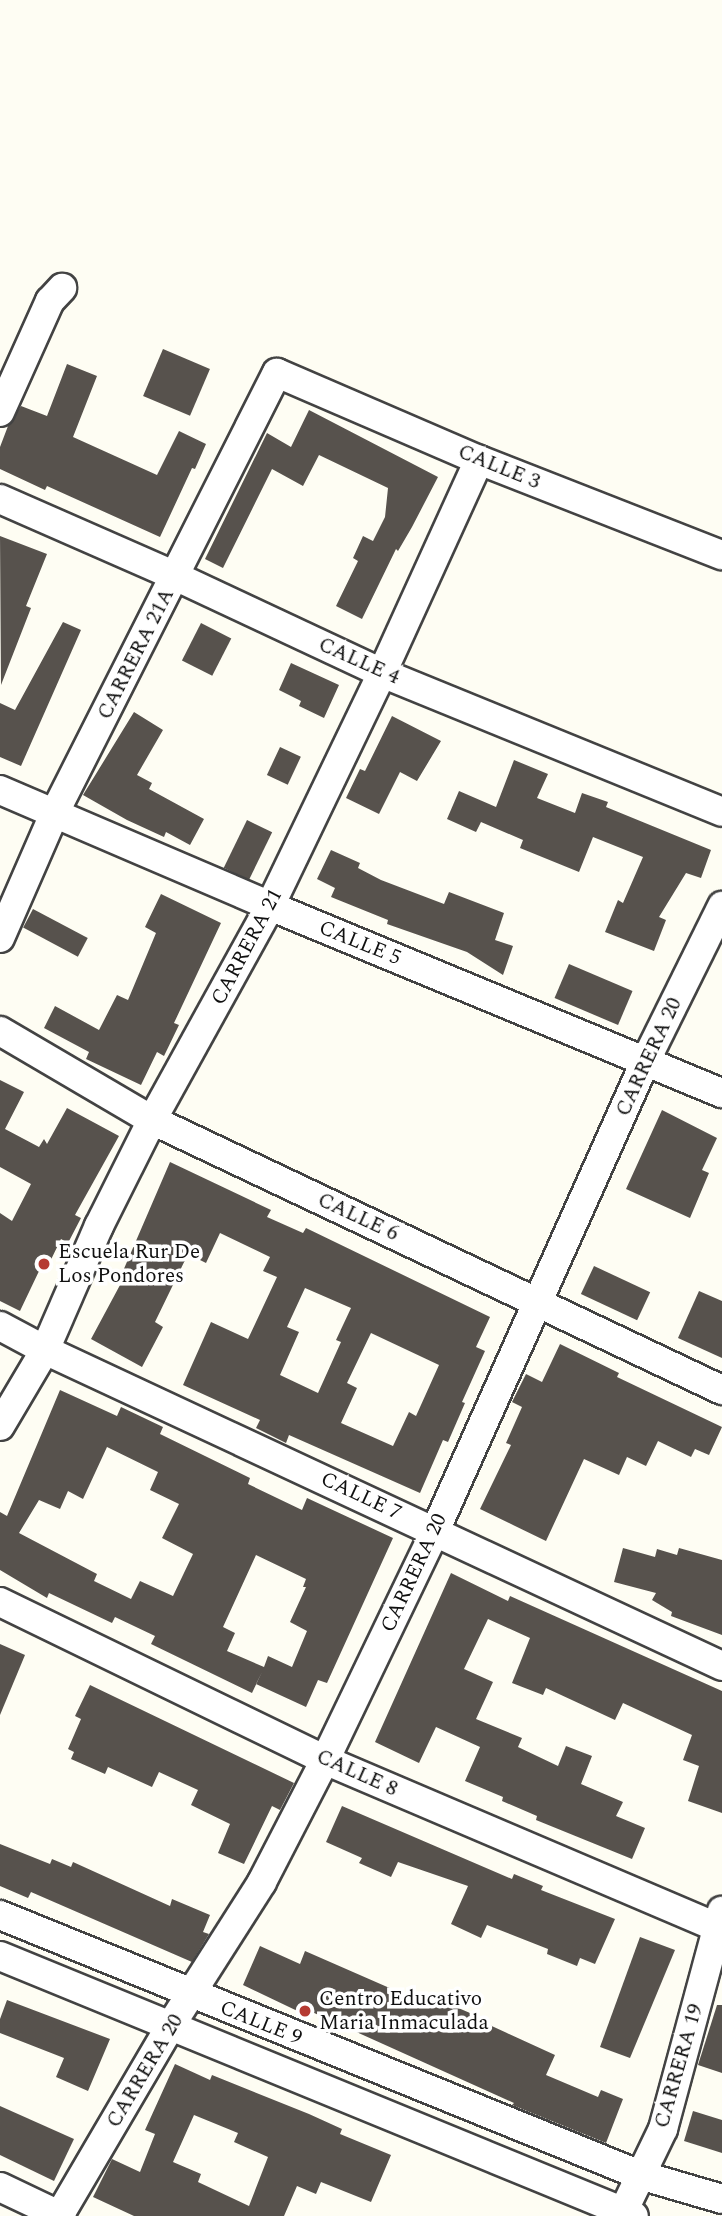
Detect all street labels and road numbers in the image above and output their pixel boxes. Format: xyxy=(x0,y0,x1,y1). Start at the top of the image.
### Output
street label: CALLE 3 xyxy=(454,439,544,495)
street label: CARRERA 21A xyxy=(92,584,180,724)
street label: CALLE 4 xyxy=(315,632,403,690)
street label: CARRERA 21 xyxy=(206,885,288,1009)
street label: CALLE 5 xyxy=(315,915,405,971)
street label: CARRERA 20 xyxy=(611,994,687,1120)
street label: CALLE 6 xyxy=(314,1187,402,1247)
street label: CALLE 7 xyxy=(317,1466,405,1526)
street label: CARRERA 20 xyxy=(376,1510,452,1636)
street label: CALLE 8 xyxy=(313,1744,401,1802)
street label: CALLE 9 xyxy=(216,1995,306,2051)
street label: CARRERA 19 xyxy=(649,2001,709,2131)
street label: CARRERA 20 xyxy=(101,2010,189,2132)

